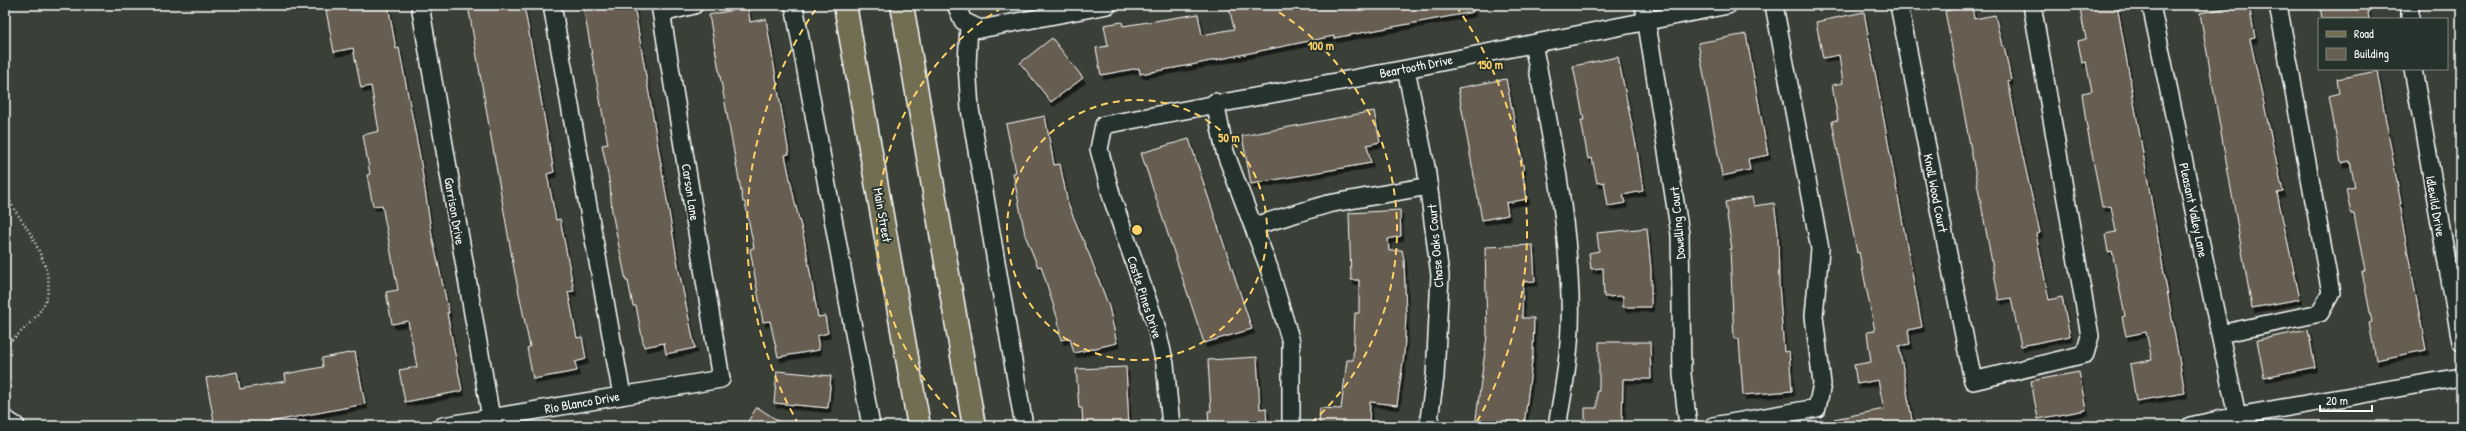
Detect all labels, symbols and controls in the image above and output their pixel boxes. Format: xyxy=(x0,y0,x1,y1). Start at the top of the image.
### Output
legend xyxy=(2318,18,2448,70)
text: Road xyxy=(2354,25,2374,42)
text: 100 m xyxy=(1308,37,1334,54)
text: Building xyxy=(2354,45,2389,62)
street label: Beartooth Drive xyxy=(1378,50,1454,82)
text: 150 m xyxy=(1477,56,1503,73)
text: 50 m xyxy=(1218,129,1240,146)
street label: Knoll Wood Court xyxy=(1920,152,1953,235)
street label: Pleasant Valley Lane xyxy=(2175,161,2213,259)
street label: Carson Lane xyxy=(678,162,704,222)
street label: Idlewild Drive xyxy=(2422,174,2450,238)
street label: Garrison Drive xyxy=(440,176,470,246)
street label: Dowelling Court xyxy=(1665,185,1689,260)
street label: Main Street xyxy=(869,186,897,244)
street label: Chase Oaks Court xyxy=(1422,203,1448,288)
centre of rings xyxy=(1130,223,1144,237)
street label: Castle Pines Drive xyxy=(1123,253,1167,341)
street label: Rio Blanco Drive xyxy=(543,387,621,417)
scale bar xyxy=(2320,387,2372,413)
text: 20 m xyxy=(2326,392,2348,409)

